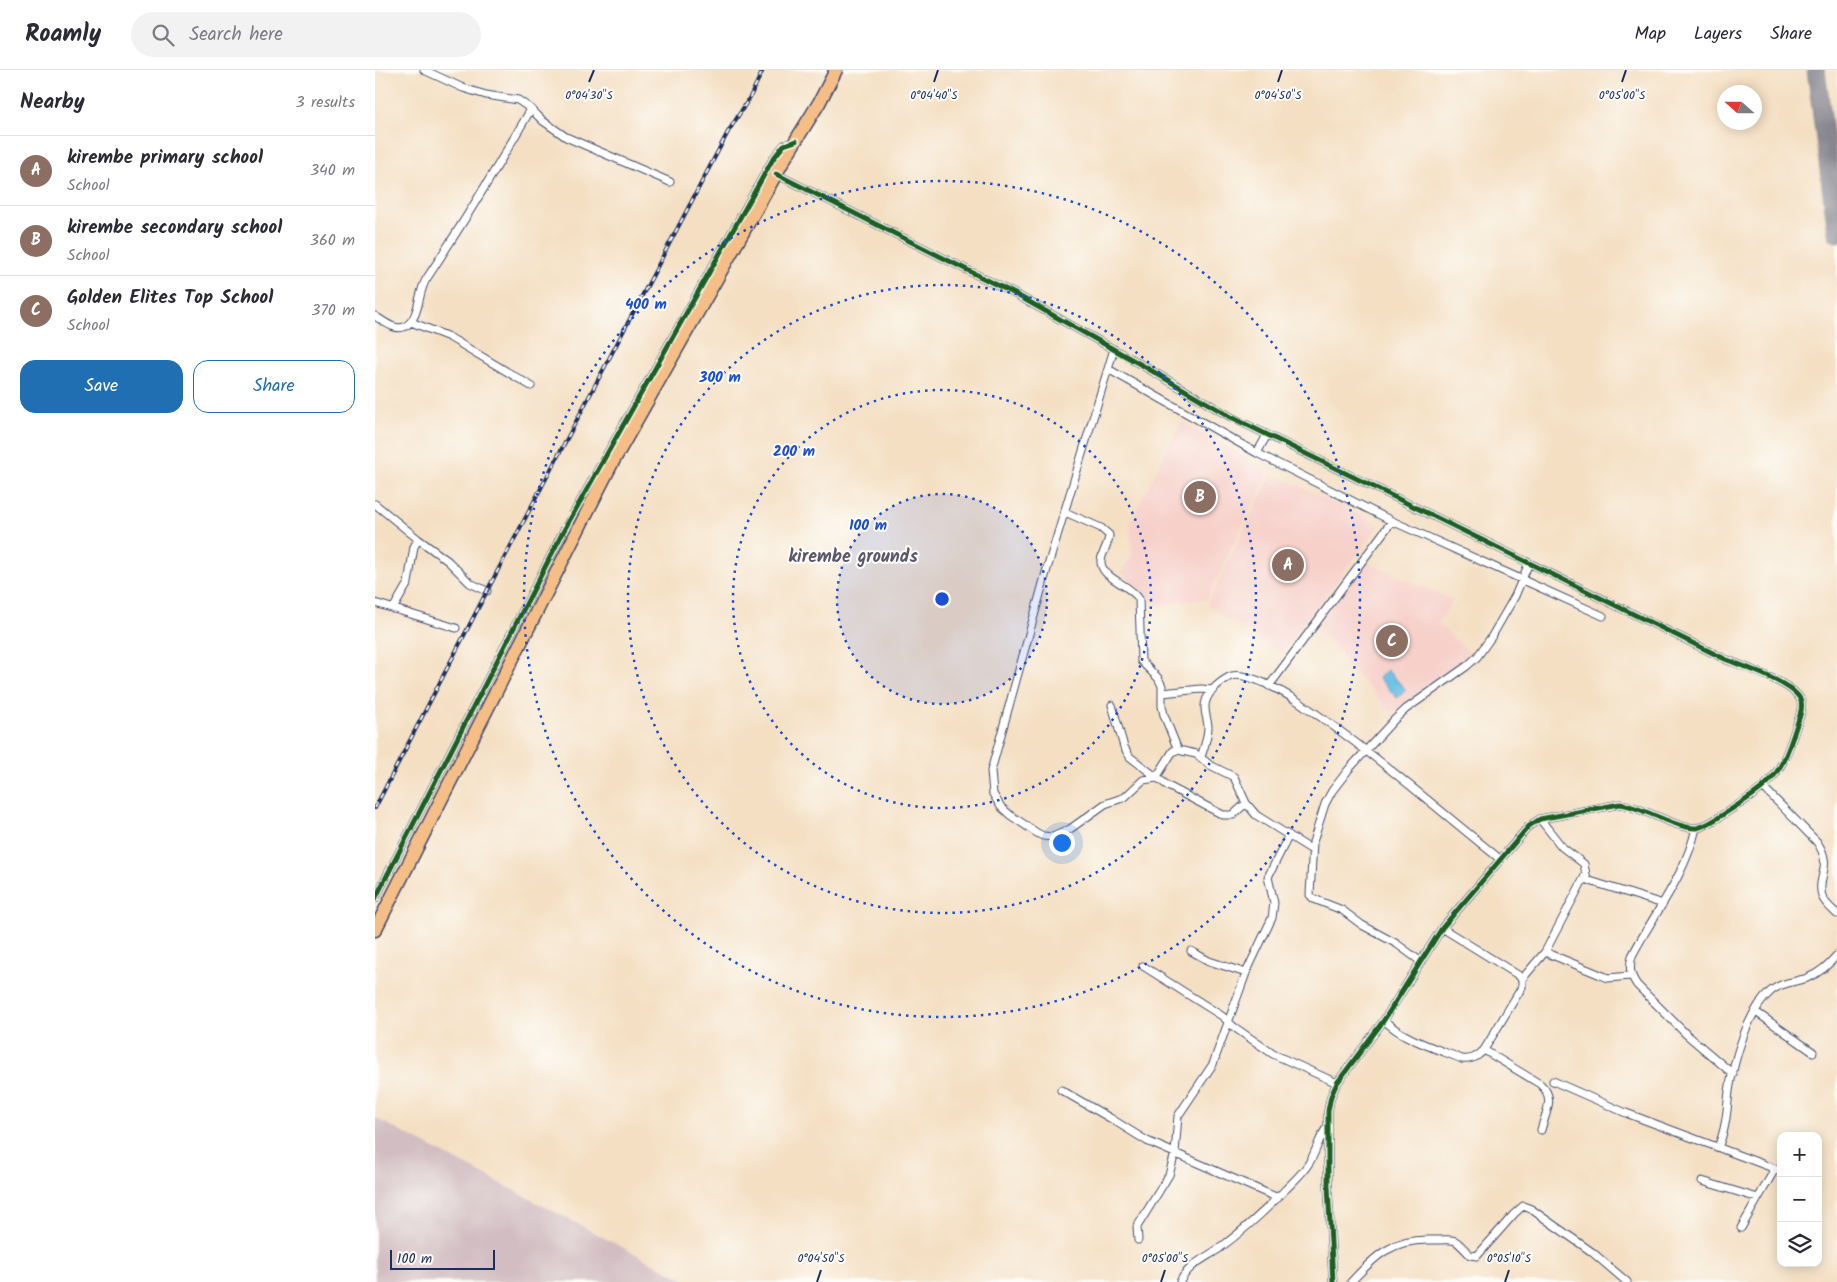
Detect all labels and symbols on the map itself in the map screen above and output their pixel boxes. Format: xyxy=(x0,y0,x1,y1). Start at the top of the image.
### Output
north arrow xyxy=(1717,85,1762,130)
text: 0°04'30"S xyxy=(565,86,613,105)
text: 0°04'40"S xyxy=(910,86,958,105)
text: 0°04'50"S xyxy=(1254,86,1302,105)
text: 0°05'00"S xyxy=(1599,86,1646,105)
text: 400 m xyxy=(625,293,667,317)
text: 300 m xyxy=(698,366,741,390)
text: 200 m xyxy=(773,440,815,464)
pin: B xyxy=(1184,478,1216,516)
text: 100 m xyxy=(849,514,887,538)
district label: kirembe grounds xyxy=(788,543,918,572)
pin: A xyxy=(1272,546,1304,584)
centre of rings xyxy=(933,590,951,608)
pin: C xyxy=(1376,622,1408,660)
your location xyxy=(1049,830,1075,856)
scale bar xyxy=(390,1247,495,1270)
text: 0°04'50"S xyxy=(797,1249,845,1268)
text: 0°05'00"S xyxy=(1142,1249,1189,1268)
text: 0°05'10"S xyxy=(1487,1249,1532,1268)

